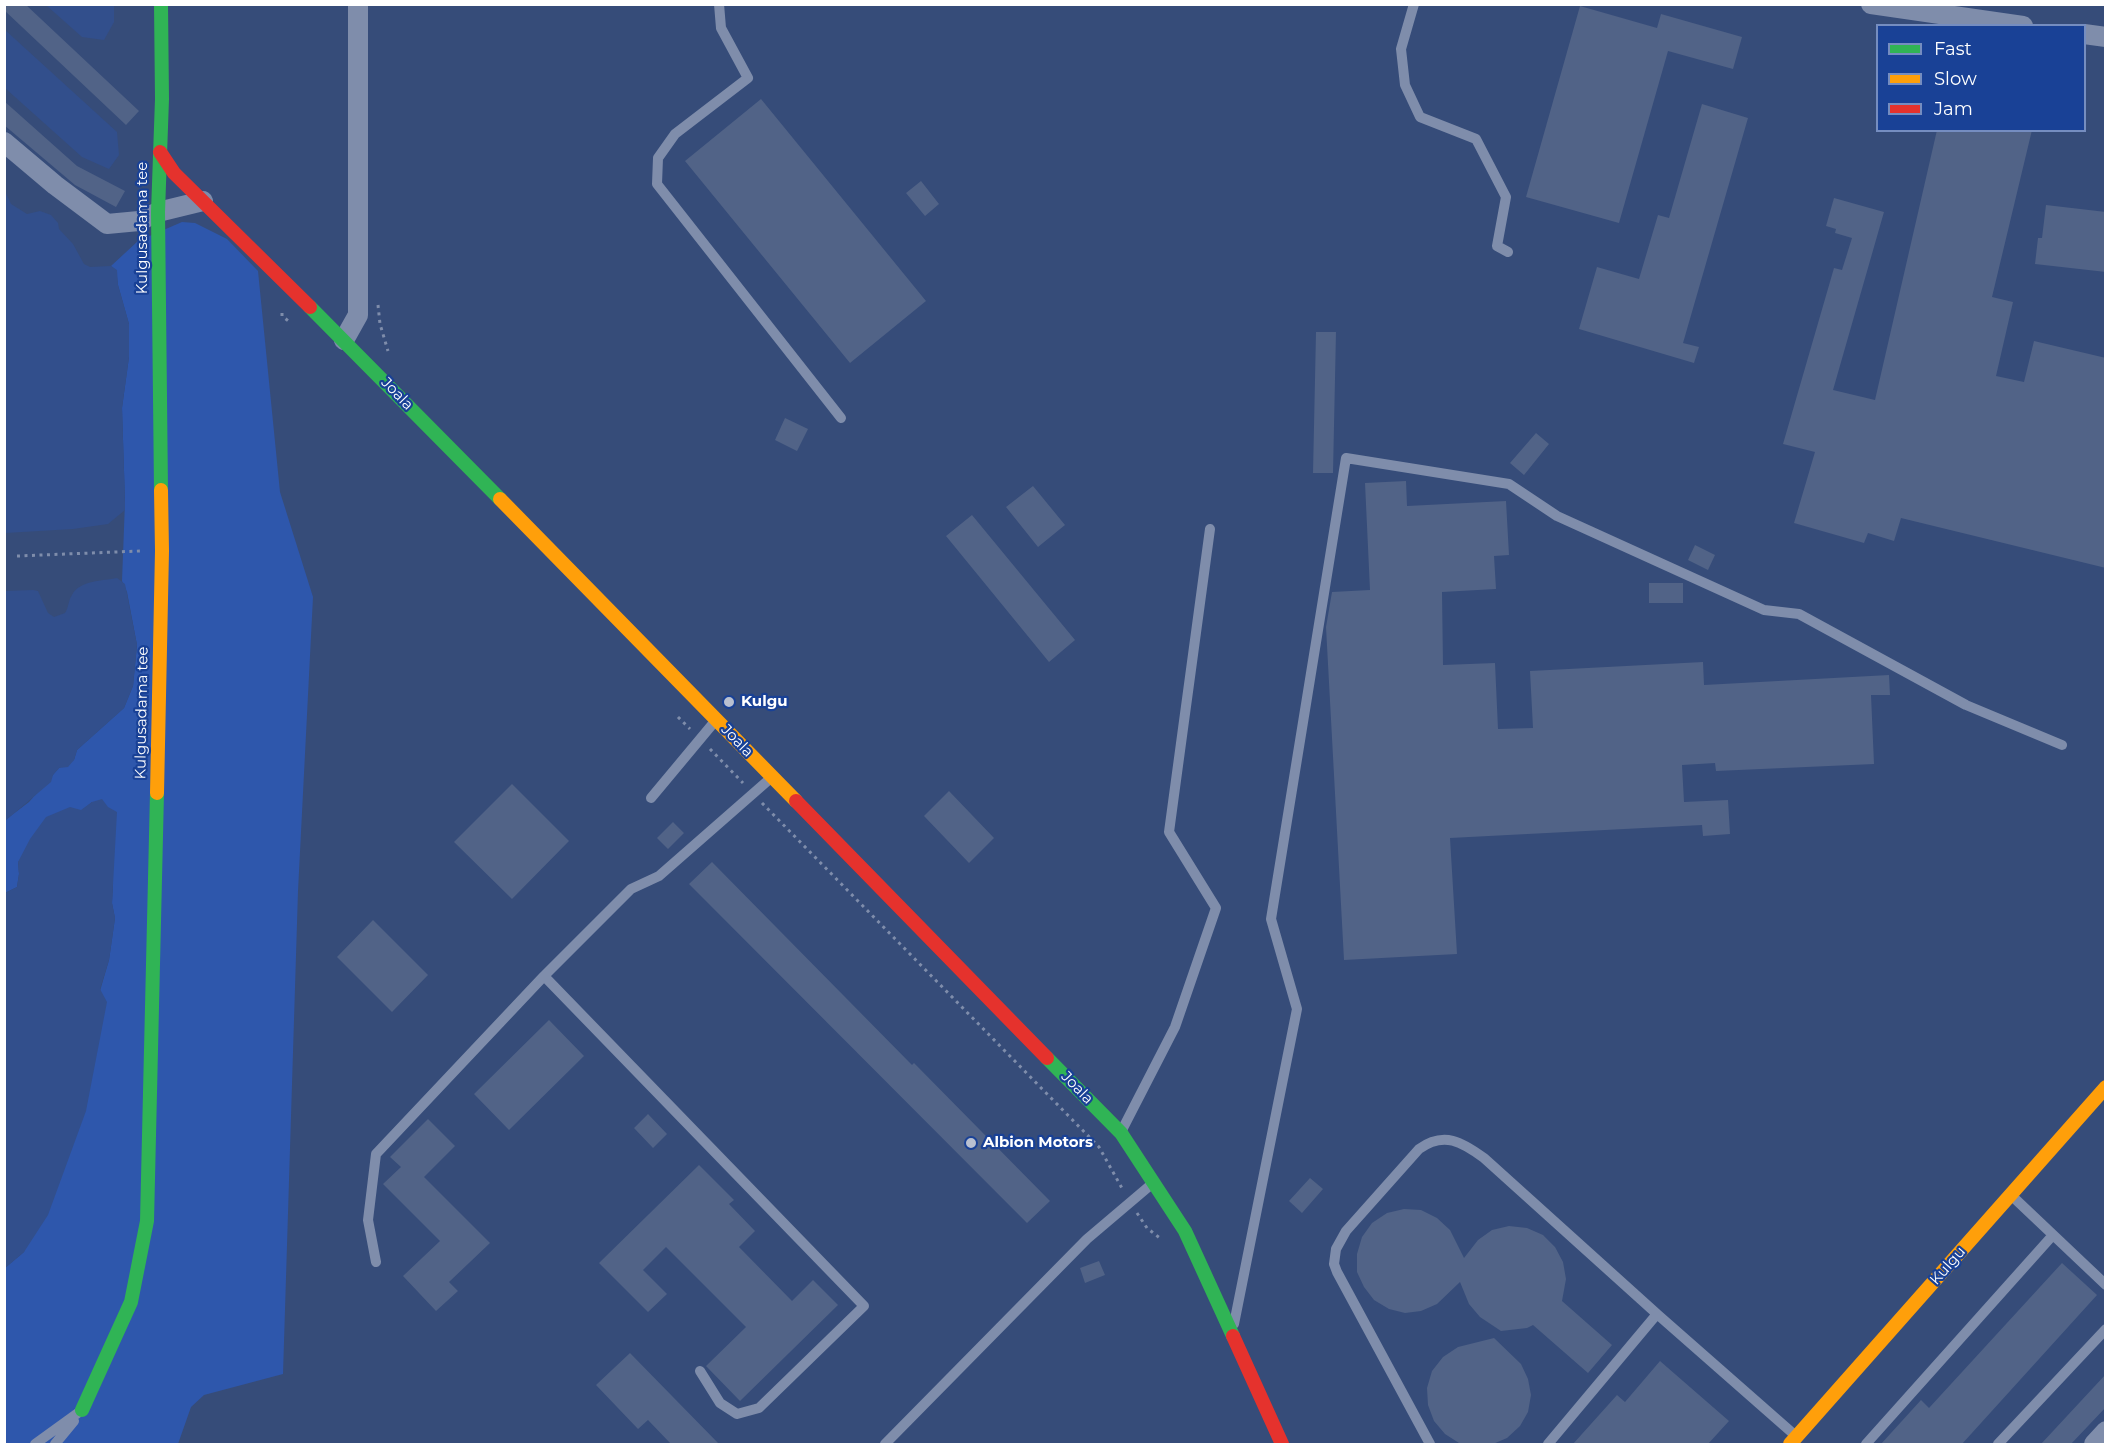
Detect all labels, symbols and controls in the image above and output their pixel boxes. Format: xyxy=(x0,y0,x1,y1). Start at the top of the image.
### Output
legend xyxy=(1876,24,2086,132)
text: Fast xyxy=(1934,38,1972,60)
text: Slow xyxy=(1934,68,1977,90)
text: Jam xyxy=(1934,98,1973,120)
street label: Kulgusadama tee xyxy=(134,162,152,294)
street label: Joala xyxy=(377,374,417,414)
street label: Kulgusadama tee xyxy=(132,647,152,779)
place label: Kulgu xyxy=(741,693,787,711)
marker: Kulgu xyxy=(722,695,736,709)
street label: Joala xyxy=(717,721,757,761)
street label: Joala xyxy=(1057,1068,1097,1108)
place label: Albion Motors xyxy=(983,1134,1093,1152)
marker: Albion Motors xyxy=(964,1136,978,1150)
street label: Kulgu xyxy=(1926,1243,1970,1289)

